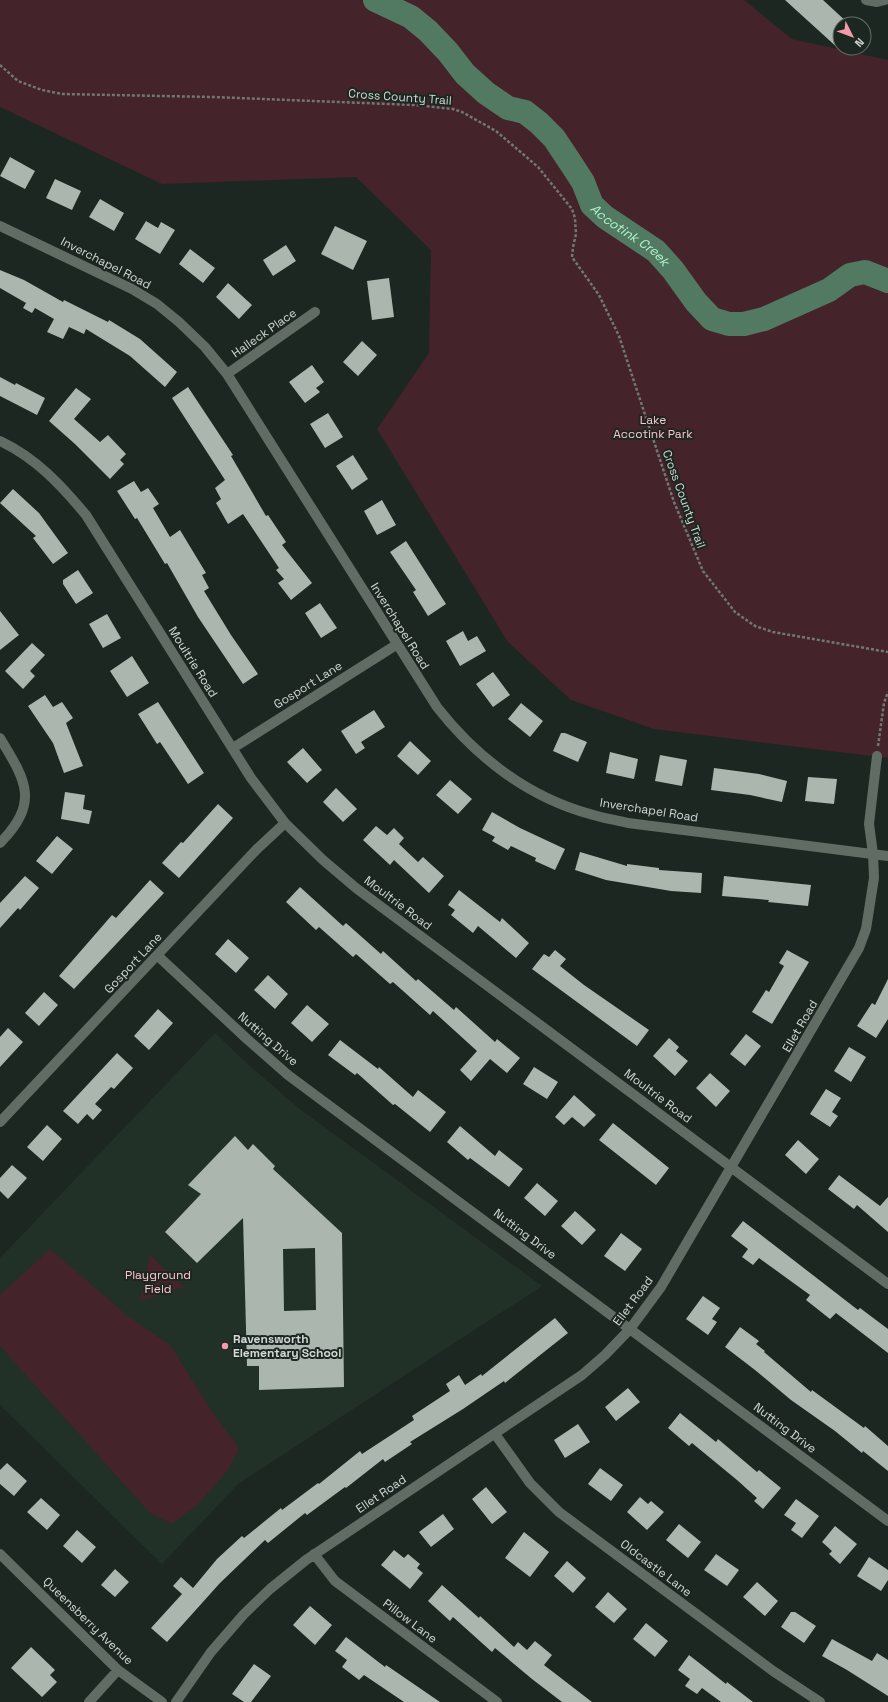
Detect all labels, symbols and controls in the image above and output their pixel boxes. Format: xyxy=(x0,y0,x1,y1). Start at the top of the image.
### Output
north arrow xyxy=(832,16,872,56)
text: N xyxy=(852,35,867,50)
street label: Cross County Trail xyxy=(348,85,452,109)
water label: Accotink Creek xyxy=(587,200,675,271)
street label: Inverchapel Road xyxy=(58,233,154,293)
street label: Halleck Place xyxy=(228,305,300,361)
park label: Lake Accotink Park xyxy=(613,412,693,442)
street label: Cross County Trail xyxy=(659,448,709,550)
street label: Inverchapel Road xyxy=(367,580,433,672)
street label: Moultrie Road xyxy=(165,624,221,700)
street label: Gosport Lane xyxy=(271,658,345,712)
street label: Inverchapel Road xyxy=(599,794,699,826)
street label: Moultrie Road xyxy=(361,872,435,934)
street label: Gosport Lane xyxy=(101,929,165,997)
street label: Ellet Road xyxy=(779,997,821,1055)
street label: Nutting Drive xyxy=(235,1009,301,1069)
street label: Moultrie Road xyxy=(621,1065,695,1127)
street label: Nutting Drive xyxy=(490,1205,560,1263)
park label: Playground Field xyxy=(125,1267,191,1297)
street label: Ellet Road xyxy=(609,1273,657,1329)
place label: Ravensworth Elementary School xyxy=(233,1331,341,1361)
marker: Ravensworth Elementary School xyxy=(220,1341,230,1351)
street label: Nutting Drive xyxy=(750,1399,820,1457)
street label: Ellet Road xyxy=(353,1471,409,1517)
street label: Oldcastle Lane xyxy=(617,1536,695,1600)
street label: Queensberry Avenue xyxy=(39,1574,137,1668)
street label: Pillow Lane xyxy=(380,1595,440,1647)

